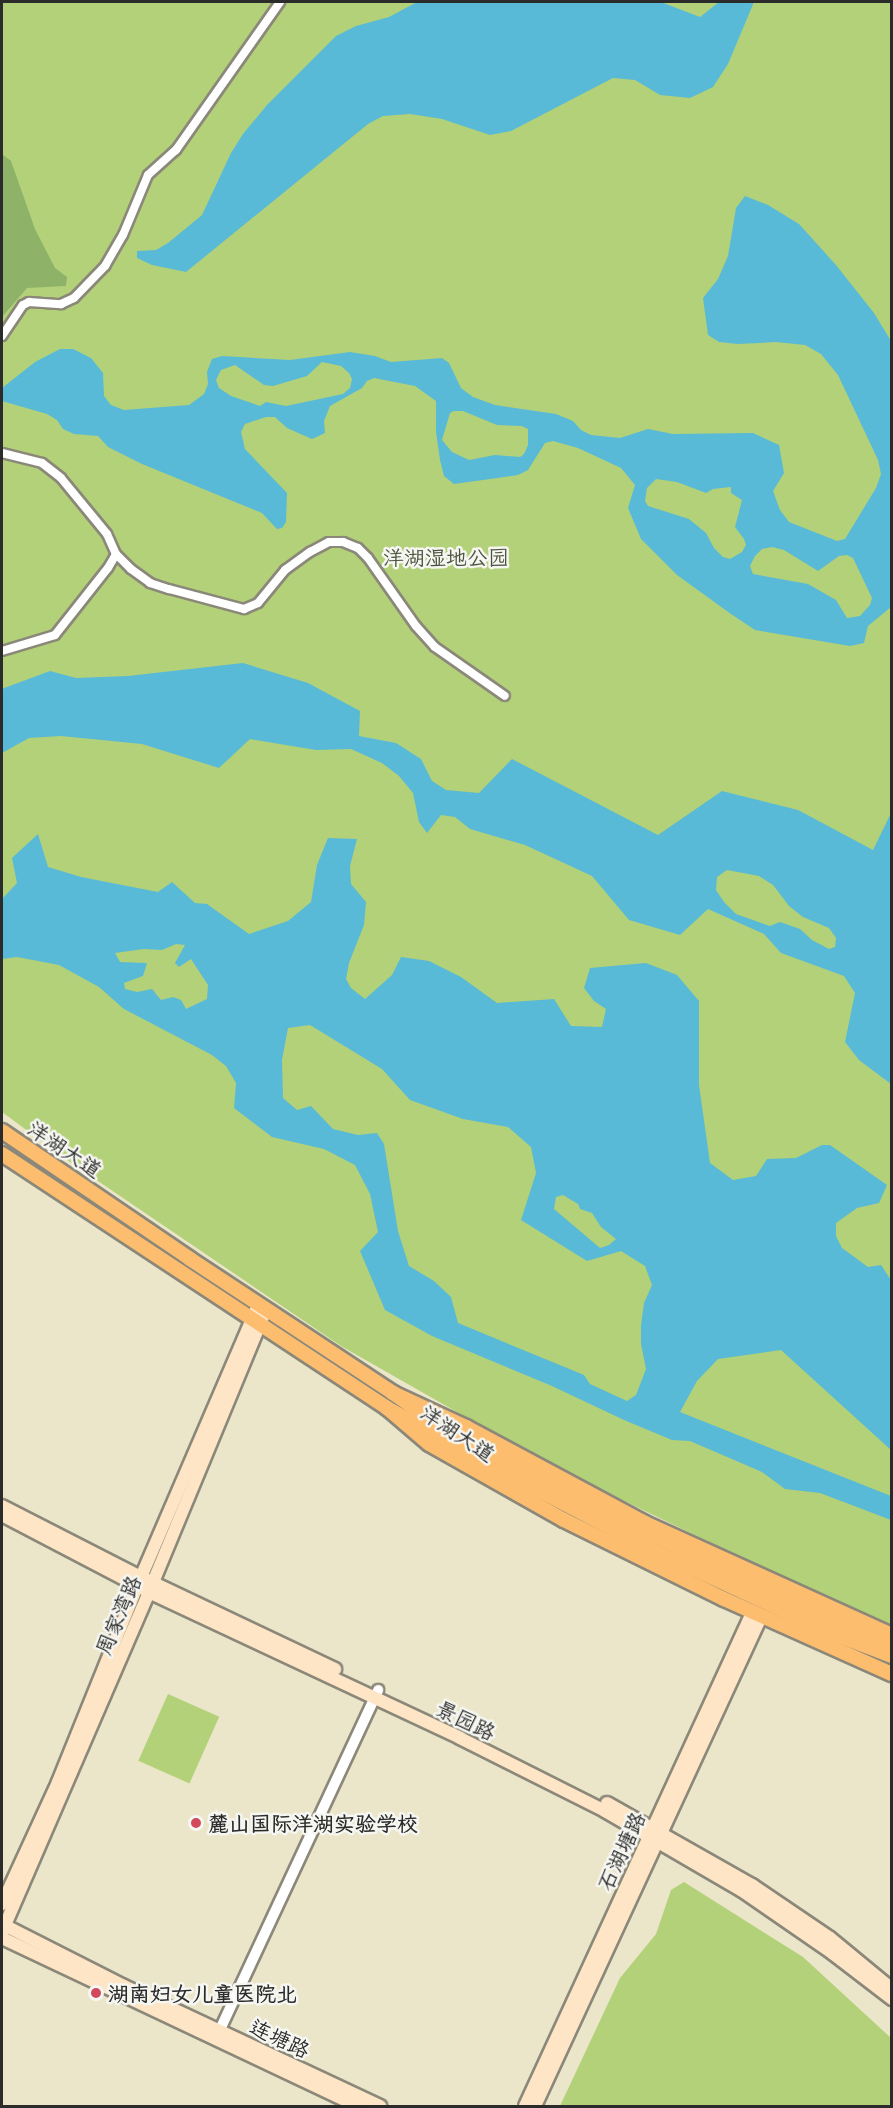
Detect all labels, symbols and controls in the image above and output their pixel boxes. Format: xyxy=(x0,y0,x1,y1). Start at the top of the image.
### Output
park label: 洋湖湿地公园 xyxy=(383,544,509,570)
street label: 洋湖大道 xyxy=(23,1115,107,1183)
street label: 洋湖大道 xyxy=(416,1399,500,1467)
street label: 周家湾路 xyxy=(90,1571,146,1659)
street label: 景园路 xyxy=(432,1695,500,1745)
street label: 石湖塘路 xyxy=(592,1808,650,1894)
place label: 麓山国际洋湖实验学校 xyxy=(208,1810,418,1836)
marker: 麓山国际洋湖实验学校 xyxy=(189,1816,203,1830)
place label: 湖南妇女儿童医院北 xyxy=(108,1980,297,2006)
marker: 湖南妇女儿童医院北 xyxy=(89,1986,103,2000)
street label: 连塘路 xyxy=(246,2013,314,2063)

